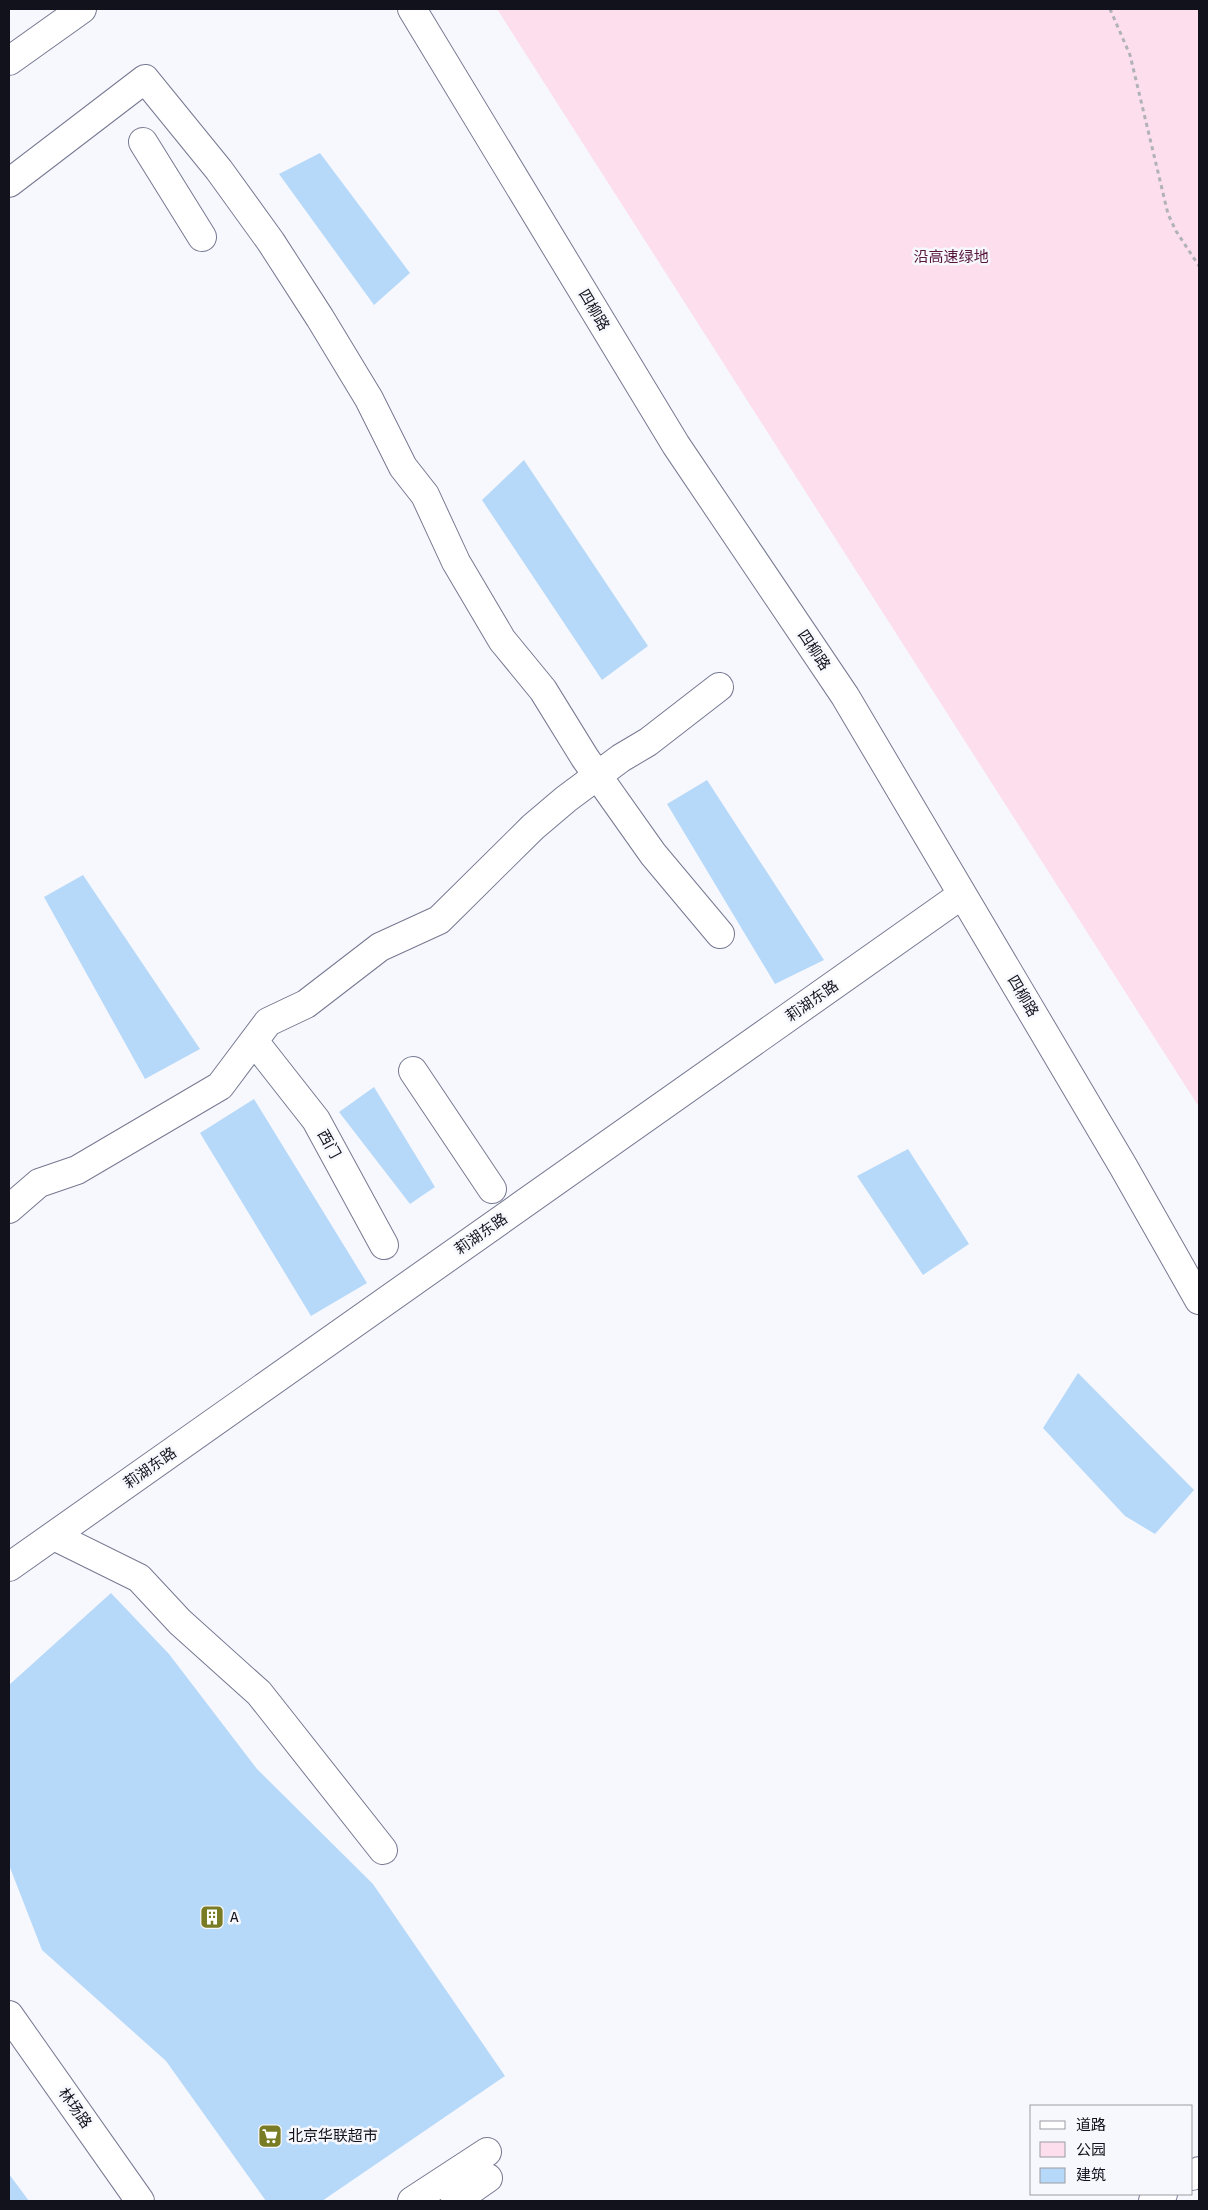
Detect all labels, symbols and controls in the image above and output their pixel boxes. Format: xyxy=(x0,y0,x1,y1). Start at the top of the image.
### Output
park label: 沿高速绿地 xyxy=(913,248,989,266)
street label: 四柳路 xyxy=(575,286,613,334)
street label: 四柳路 xyxy=(794,626,834,674)
street label: 四柳路 xyxy=(1004,972,1042,1020)
street label: 莉湖东路 xyxy=(782,976,842,1026)
street label: 西门 xyxy=(314,1127,344,1161)
street label: 莉湖东路 xyxy=(451,1209,511,1259)
street label: 莉湖东路 xyxy=(120,1443,180,1493)
building icon: A xyxy=(199,1904,225,1930)
place label: A xyxy=(230,1908,239,1926)
street label: 林场路 xyxy=(55,2084,95,2132)
legend xyxy=(1030,2105,1193,2195)
text: 道路 xyxy=(1076,2116,1106,2134)
supermarket icon: 北京华联超市 xyxy=(257,2123,283,2149)
place label: 北京华联超市 xyxy=(288,2127,378,2145)
text: 公园 xyxy=(1076,2141,1106,2159)
text: 建筑 xyxy=(1076,2166,1106,2184)

